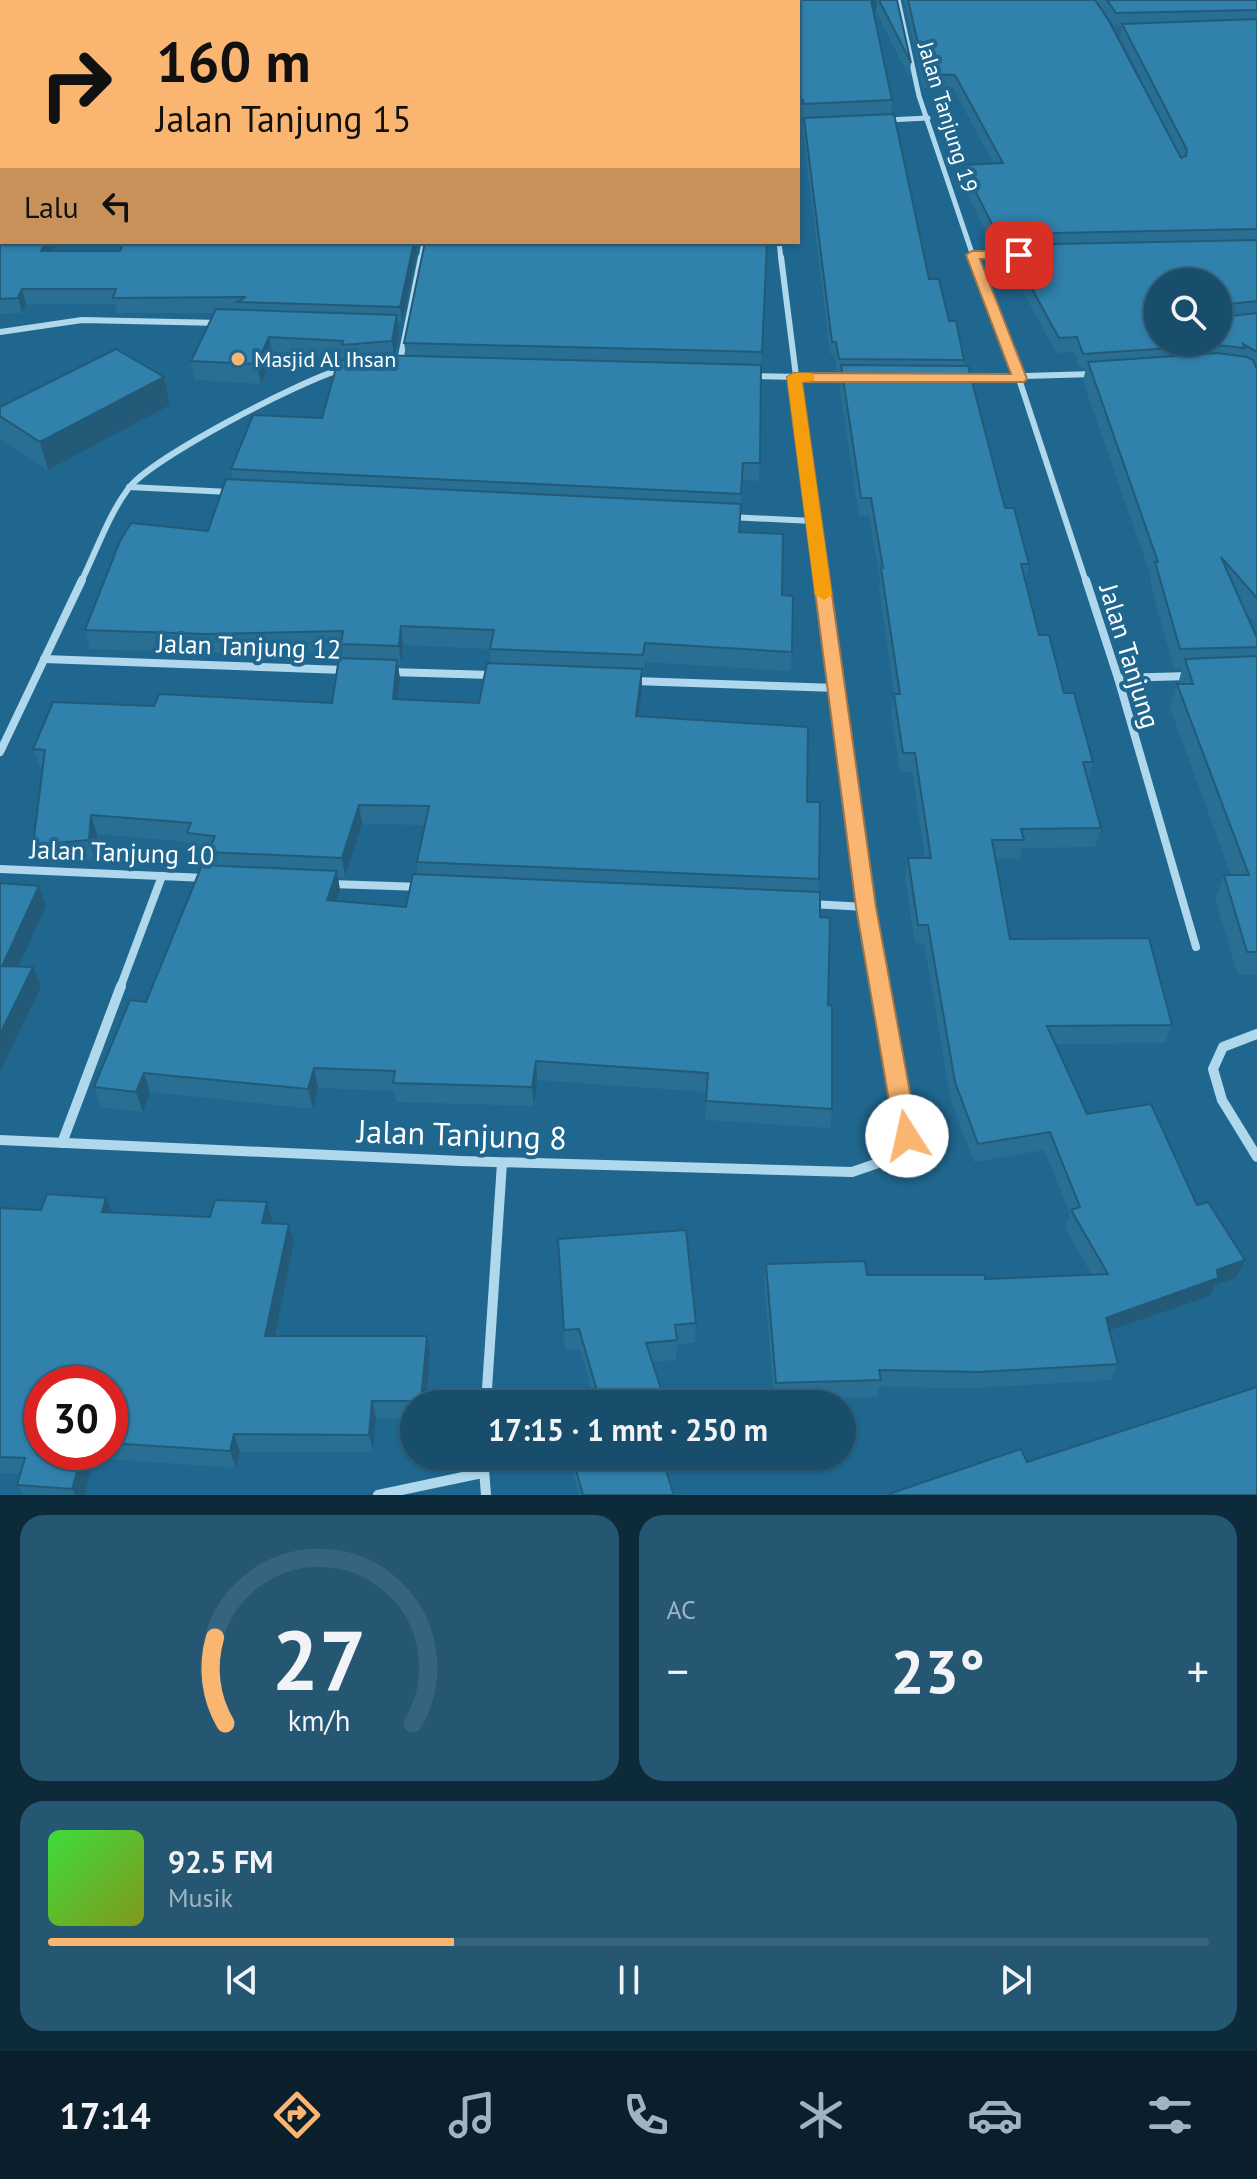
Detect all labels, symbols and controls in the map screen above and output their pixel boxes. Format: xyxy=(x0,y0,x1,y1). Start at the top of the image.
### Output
text: 160 m xyxy=(156,25,311,97)
icon: right xyxy=(24,32,128,136)
street label: Jalan Tanjung 19 xyxy=(911,37,984,196)
text: Jalan Tanjung 15 xyxy=(156,95,412,142)
icon: left xyxy=(95,184,139,228)
text: Lalu xyxy=(24,187,79,226)
pin xyxy=(985,221,1053,289)
icon: arrive xyxy=(997,233,1041,277)
map controls xyxy=(1144,268,1232,356)
button: search xyxy=(1144,268,1232,356)
place label: Masjid Al Ihsan xyxy=(254,345,396,373)
marker: Masjid Al Ihsan xyxy=(229,350,247,368)
street label: Jalan Tanjung xyxy=(1092,579,1168,732)
street label: Jalan Tanjung 12 xyxy=(155,626,342,666)
street label: Jalan Tanjung 10 xyxy=(28,832,215,872)
position arrow xyxy=(865,1094,949,1178)
street label: Jalan Tanjung 8 xyxy=(354,1109,568,1159)
speed limit sign: 30 xyxy=(24,1366,128,1470)
text: 17:15 · 1 mnt · 250 m xyxy=(488,1410,768,1449)
text: AC xyxy=(667,1593,696,1626)
text: 27 xyxy=(272,1605,366,1713)
text: 23° xyxy=(891,1632,985,1710)
text: − xyxy=(667,1642,689,1699)
text: + xyxy=(1187,1642,1209,1699)
text: km/h xyxy=(288,1702,351,1739)
text: 92.5 FM xyxy=(168,1842,273,1881)
text: Musik xyxy=(168,1881,233,1914)
icon: previous xyxy=(220,1958,264,2002)
icon: pause xyxy=(607,1958,651,2002)
icon: next xyxy=(994,1958,1038,2002)
icon: directions xyxy=(269,2087,325,2143)
icon: music xyxy=(444,2087,500,2143)
icon: phone xyxy=(618,2087,674,2143)
icon: climate xyxy=(793,2087,849,2143)
icon: car xyxy=(967,2087,1023,2143)
icon: filters xyxy=(1142,2087,1198,2143)
text: 17:14 xyxy=(59,2092,151,2139)

